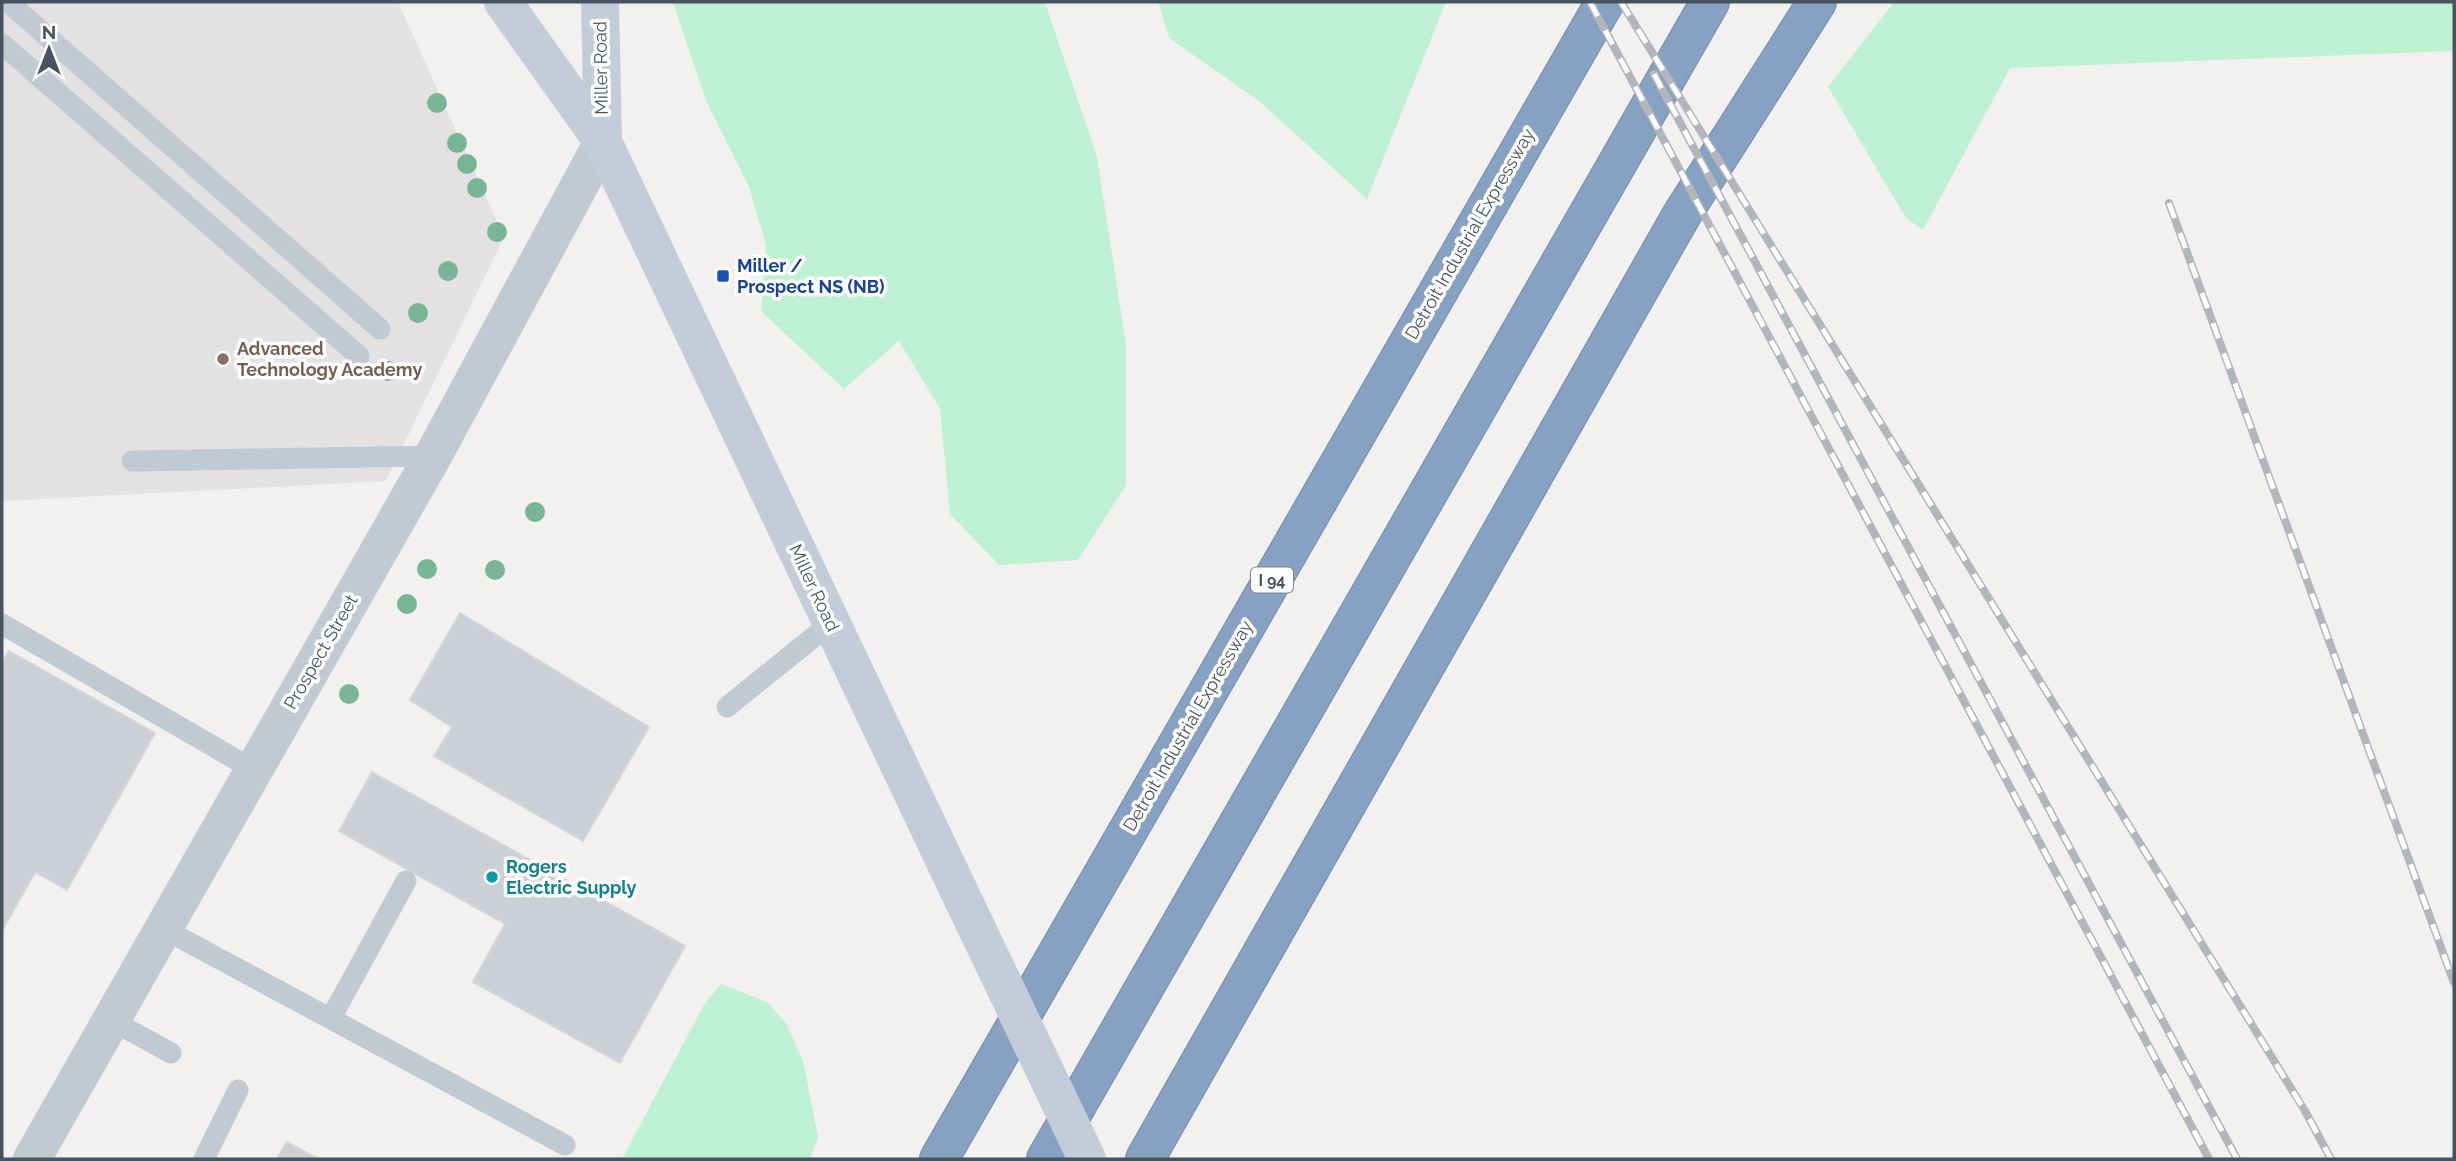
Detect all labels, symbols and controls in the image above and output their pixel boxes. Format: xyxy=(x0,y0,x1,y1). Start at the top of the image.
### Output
north arrow xyxy=(14,14,84,84)
text: N xyxy=(42,21,56,43)
street label: Miller Road xyxy=(589,21,612,115)
street label: Detroit Industrial Expressway xyxy=(1401,124,1539,343)
place label: Miller / Prospect NS (NB) xyxy=(737,255,885,297)
marker: Miller / Prospect NS (NB) xyxy=(715,268,731,284)
place label: Advanced Technology Academy xyxy=(237,338,422,380)
marker: Advanced Technology Academy xyxy=(215,351,231,367)
street label: Miller Road xyxy=(785,541,844,635)
road number: I 94 xyxy=(1251,568,1293,593)
street label: Prospect Street xyxy=(279,591,362,713)
street label: Detroit Industrial Expressway xyxy=(1119,616,1257,835)
place label: Rogers Electric Supply xyxy=(506,856,637,898)
marker: Rogers Electric Supply xyxy=(484,869,500,885)

